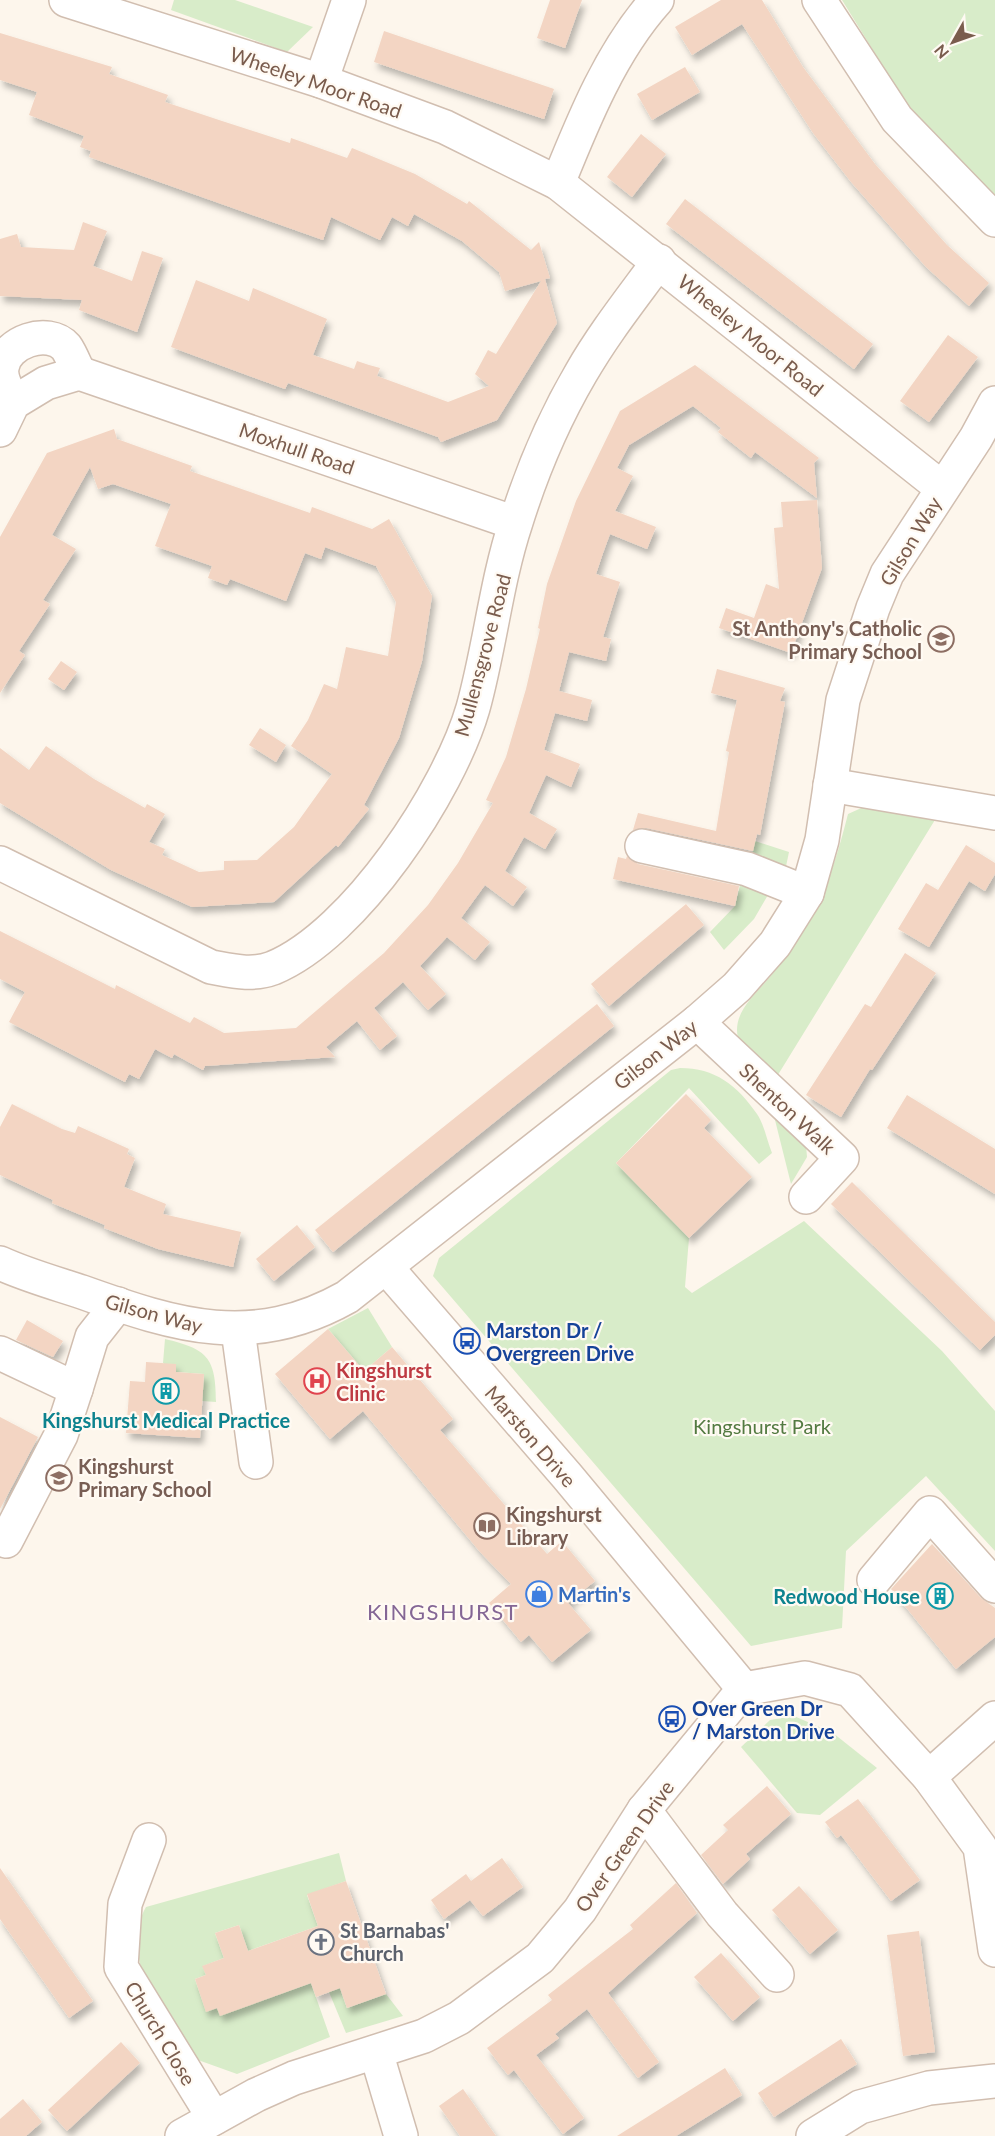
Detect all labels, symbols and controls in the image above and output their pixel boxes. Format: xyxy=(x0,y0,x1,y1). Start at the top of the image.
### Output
north arrow xyxy=(923,12,983,72)
street label: Wheeley Moor Road xyxy=(227,41,405,123)
text: N xyxy=(930,41,952,63)
street label: Wheeley Moor Road xyxy=(673,269,829,401)
street label: Moxhull Road xyxy=(236,417,358,479)
street label: Gilson Way xyxy=(874,492,946,590)
street label: Mullensgrove Road xyxy=(449,571,515,739)
place label: St Anthony's Catholic Primary School xyxy=(732,616,922,663)
school or university icon: St Anthony's Catholic Primary School xyxy=(926,624,956,654)
street label: Gilson Way xyxy=(608,1013,702,1094)
street label: Shenton Walk xyxy=(735,1058,842,1159)
street label: Gilson Way xyxy=(103,1289,206,1338)
place label: Marston Dr / Overgreen Drive xyxy=(486,1318,634,1365)
bus stop icon: Marston Dr / Overgreen Drive xyxy=(452,1326,482,1356)
place label: Kingshurst Clinic xyxy=(336,1358,432,1405)
hospital icon: Kingshurst Clinic xyxy=(302,1366,332,1396)
building icon: Kingshurst Medical Practice xyxy=(151,1376,181,1406)
street label: Marston Drive xyxy=(480,1380,582,1492)
place label: Kingshurst Medical Practice xyxy=(42,1408,290,1432)
park label: Kingshurst Park xyxy=(693,1414,832,1438)
place label: Kingshurst Primary School xyxy=(78,1454,212,1501)
school or university icon: Kingshurst Primary School xyxy=(44,1463,74,1493)
place label: Kingshurst Library xyxy=(506,1502,602,1549)
library icon: Kingshurst Library xyxy=(472,1511,502,1541)
shop icon: Martin's xyxy=(524,1579,554,1609)
building icon: Redwood House xyxy=(925,1581,955,1611)
place label: Martin's xyxy=(558,1582,631,1606)
place label: Redwood House xyxy=(773,1584,920,1608)
district label: KINGSHURST xyxy=(367,1598,519,1625)
place label: Over Green Dr / Marston Drive xyxy=(692,1696,835,1743)
bus stop icon: Over Green Dr / Marston Drive xyxy=(657,1704,687,1734)
street label: Over Green Drive xyxy=(570,1776,678,1916)
place label: St Barnabas' Church xyxy=(340,1918,449,1965)
church icon: St Barnabas' Church xyxy=(306,1927,336,1957)
street label: Church Close xyxy=(121,1977,201,2089)

